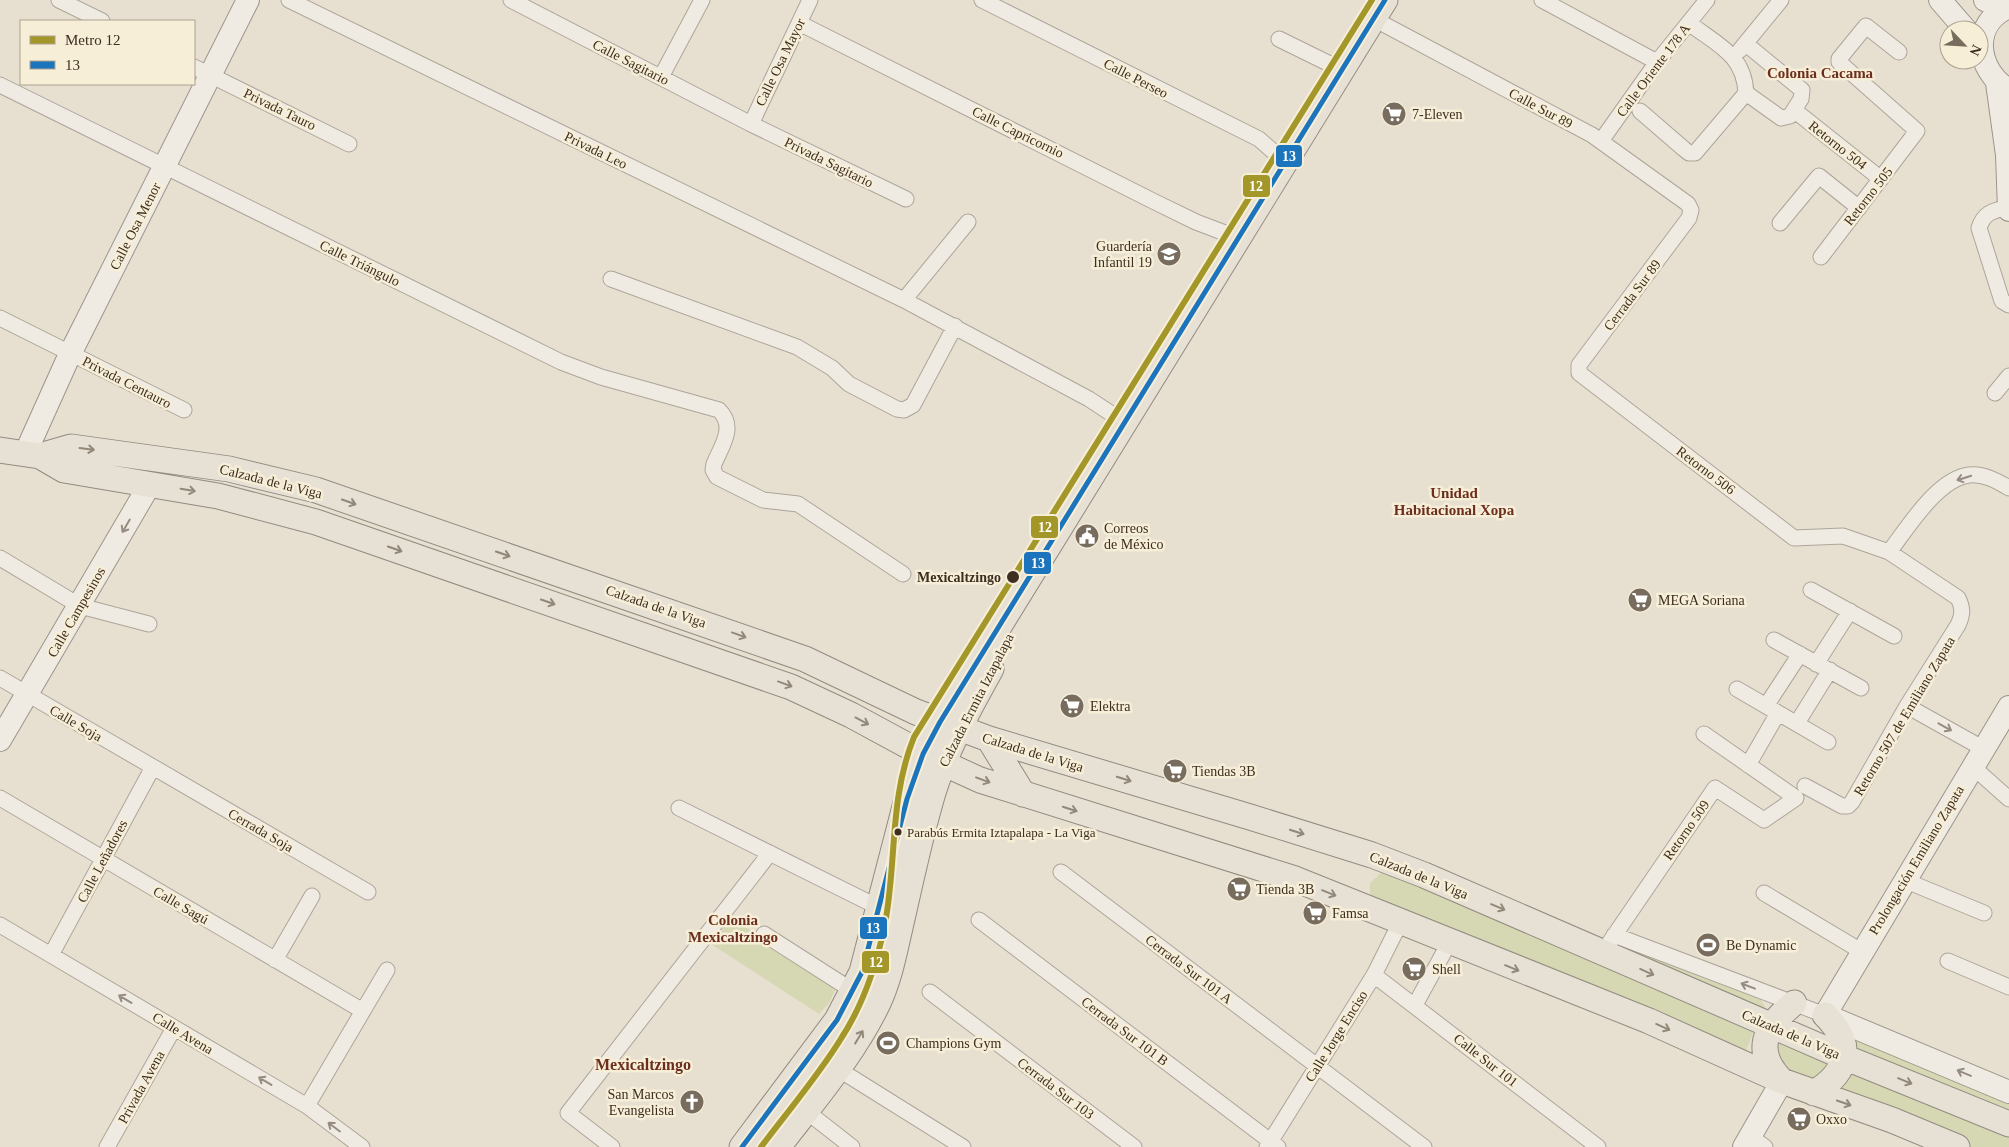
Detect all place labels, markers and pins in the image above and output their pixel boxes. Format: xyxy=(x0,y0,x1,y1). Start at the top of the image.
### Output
supermarket icon: 7-Eleven xyxy=(1381,101,1407,127)
place label: 7-Eleven xyxy=(1412,107,1463,122)
place label: Guardería Infantil 19 xyxy=(1093,239,1153,270)
school or university icon: Guardería Infantil 19 xyxy=(1156,241,1182,267)
place label: Correos de México xyxy=(1104,521,1163,552)
public building icon: Correos de México xyxy=(1074,523,1100,549)
marker: Mexicaltzingo xyxy=(1005,569,1021,585)
place label: Mexicaltzingo xyxy=(917,570,1001,585)
supermarket icon: MEGA Soriana xyxy=(1627,587,1653,613)
place label: MEGA Soriana xyxy=(1658,593,1746,608)
supermarket icon: Elektra xyxy=(1059,693,1085,719)
place label: Elektra xyxy=(1090,699,1131,714)
supermarket icon: Tiendas 3B xyxy=(1162,758,1188,784)
place label: Tiendas 3B xyxy=(1192,764,1256,779)
place label: Parabús Ermita Iztapalapa - La Viga xyxy=(907,825,1096,840)
marker: Parabús Ermita Iztapalapa - La Viga xyxy=(893,827,903,837)
supermarket icon: Tienda 3B xyxy=(1226,876,1252,902)
place label: Tienda 3B xyxy=(1256,882,1314,897)
supermarket icon: Famsa xyxy=(1302,900,1328,926)
place label: Famsa xyxy=(1332,906,1369,921)
sports icon: Be Dynamic xyxy=(1695,932,1721,958)
place label: Be Dynamic xyxy=(1726,938,1796,953)
supermarket icon: Shell xyxy=(1401,956,1427,982)
place label: Shell xyxy=(1432,962,1461,977)
sports icon: Champions Gym xyxy=(875,1030,901,1056)
place label: Champions Gym xyxy=(906,1036,1001,1051)
place label: San Marcos Evangelista xyxy=(608,1087,675,1118)
church icon: San Marcos Evangelista xyxy=(679,1089,705,1115)
supermarket icon: Oxxo xyxy=(1786,1106,1812,1132)
place label: Oxxo xyxy=(1816,1112,1847,1127)

